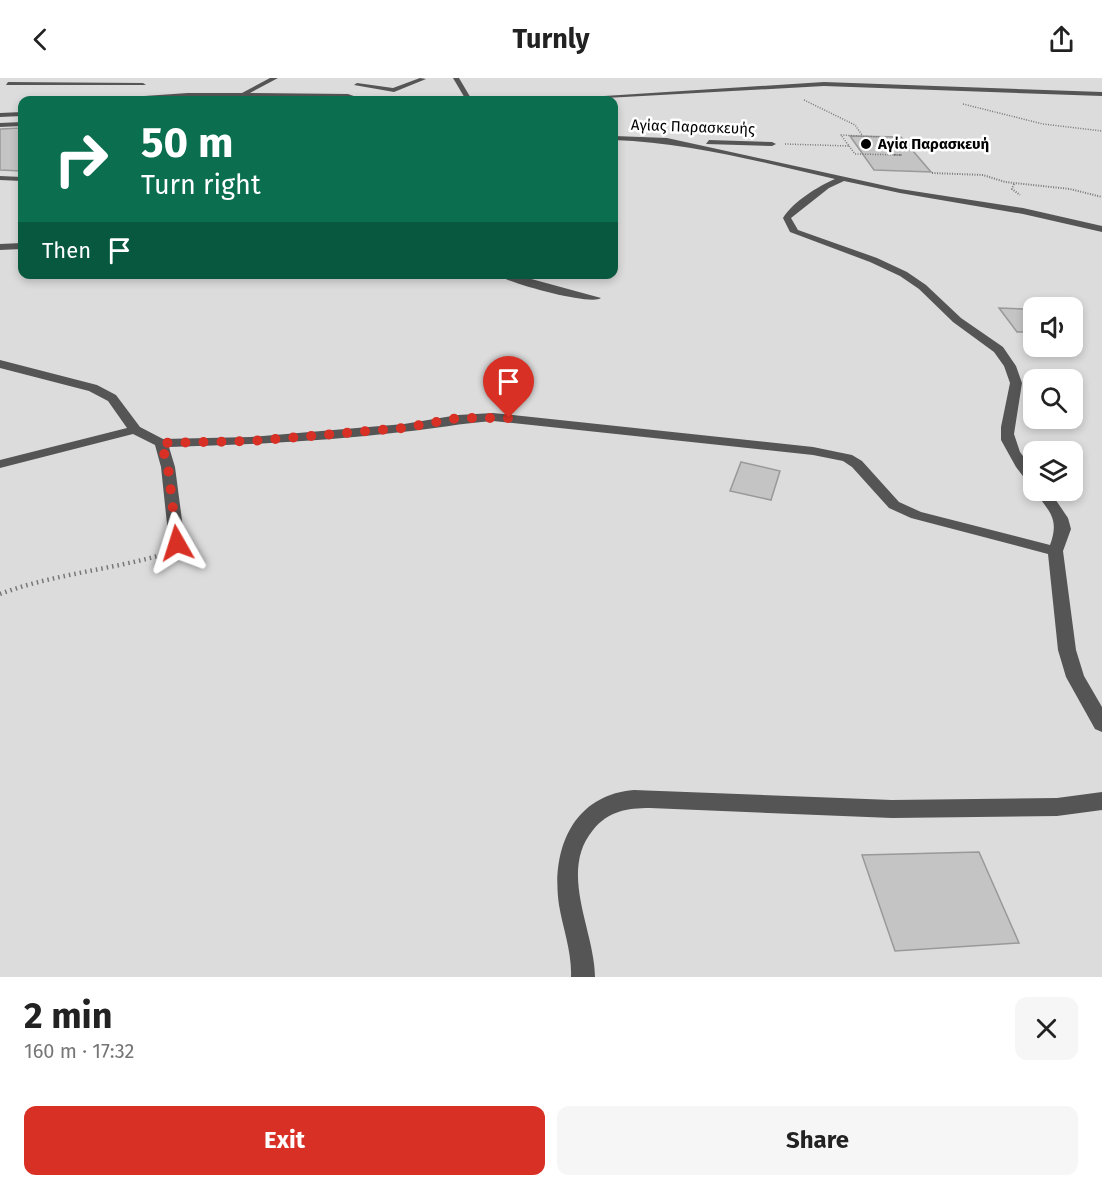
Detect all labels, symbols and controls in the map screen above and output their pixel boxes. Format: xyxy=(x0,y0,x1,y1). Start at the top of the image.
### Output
icon: back xyxy=(24,23,57,56)
text: Turnly xyxy=(512,23,590,55)
icon: share xyxy=(1045,23,1078,56)
street label: Αγίας Παρασκευής xyxy=(631,116,755,138)
text: 50 m xyxy=(141,118,234,168)
icon: right xyxy=(42,120,120,198)
place label: Αγία Παρασκευή xyxy=(877,135,989,153)
marker: Αγία Παρασκευή xyxy=(859,137,873,151)
text: Turn right xyxy=(141,169,261,201)
icon: arrive xyxy=(103,234,136,267)
text: Then xyxy=(42,237,91,264)
map controls xyxy=(1023,297,1083,501)
button: sound xyxy=(1023,297,1083,357)
pin xyxy=(483,356,534,418)
icon: arrive xyxy=(492,365,525,398)
button: search xyxy=(1023,369,1083,429)
button: layers xyxy=(1023,441,1083,501)
position arrow xyxy=(145,511,209,575)
text: 2 min xyxy=(24,994,113,1038)
button: close xyxy=(1015,997,1078,1060)
text: 160 m · 17:32 xyxy=(24,1039,135,1063)
button: Exit xyxy=(24,1106,545,1175)
button: Share xyxy=(557,1106,1078,1175)

